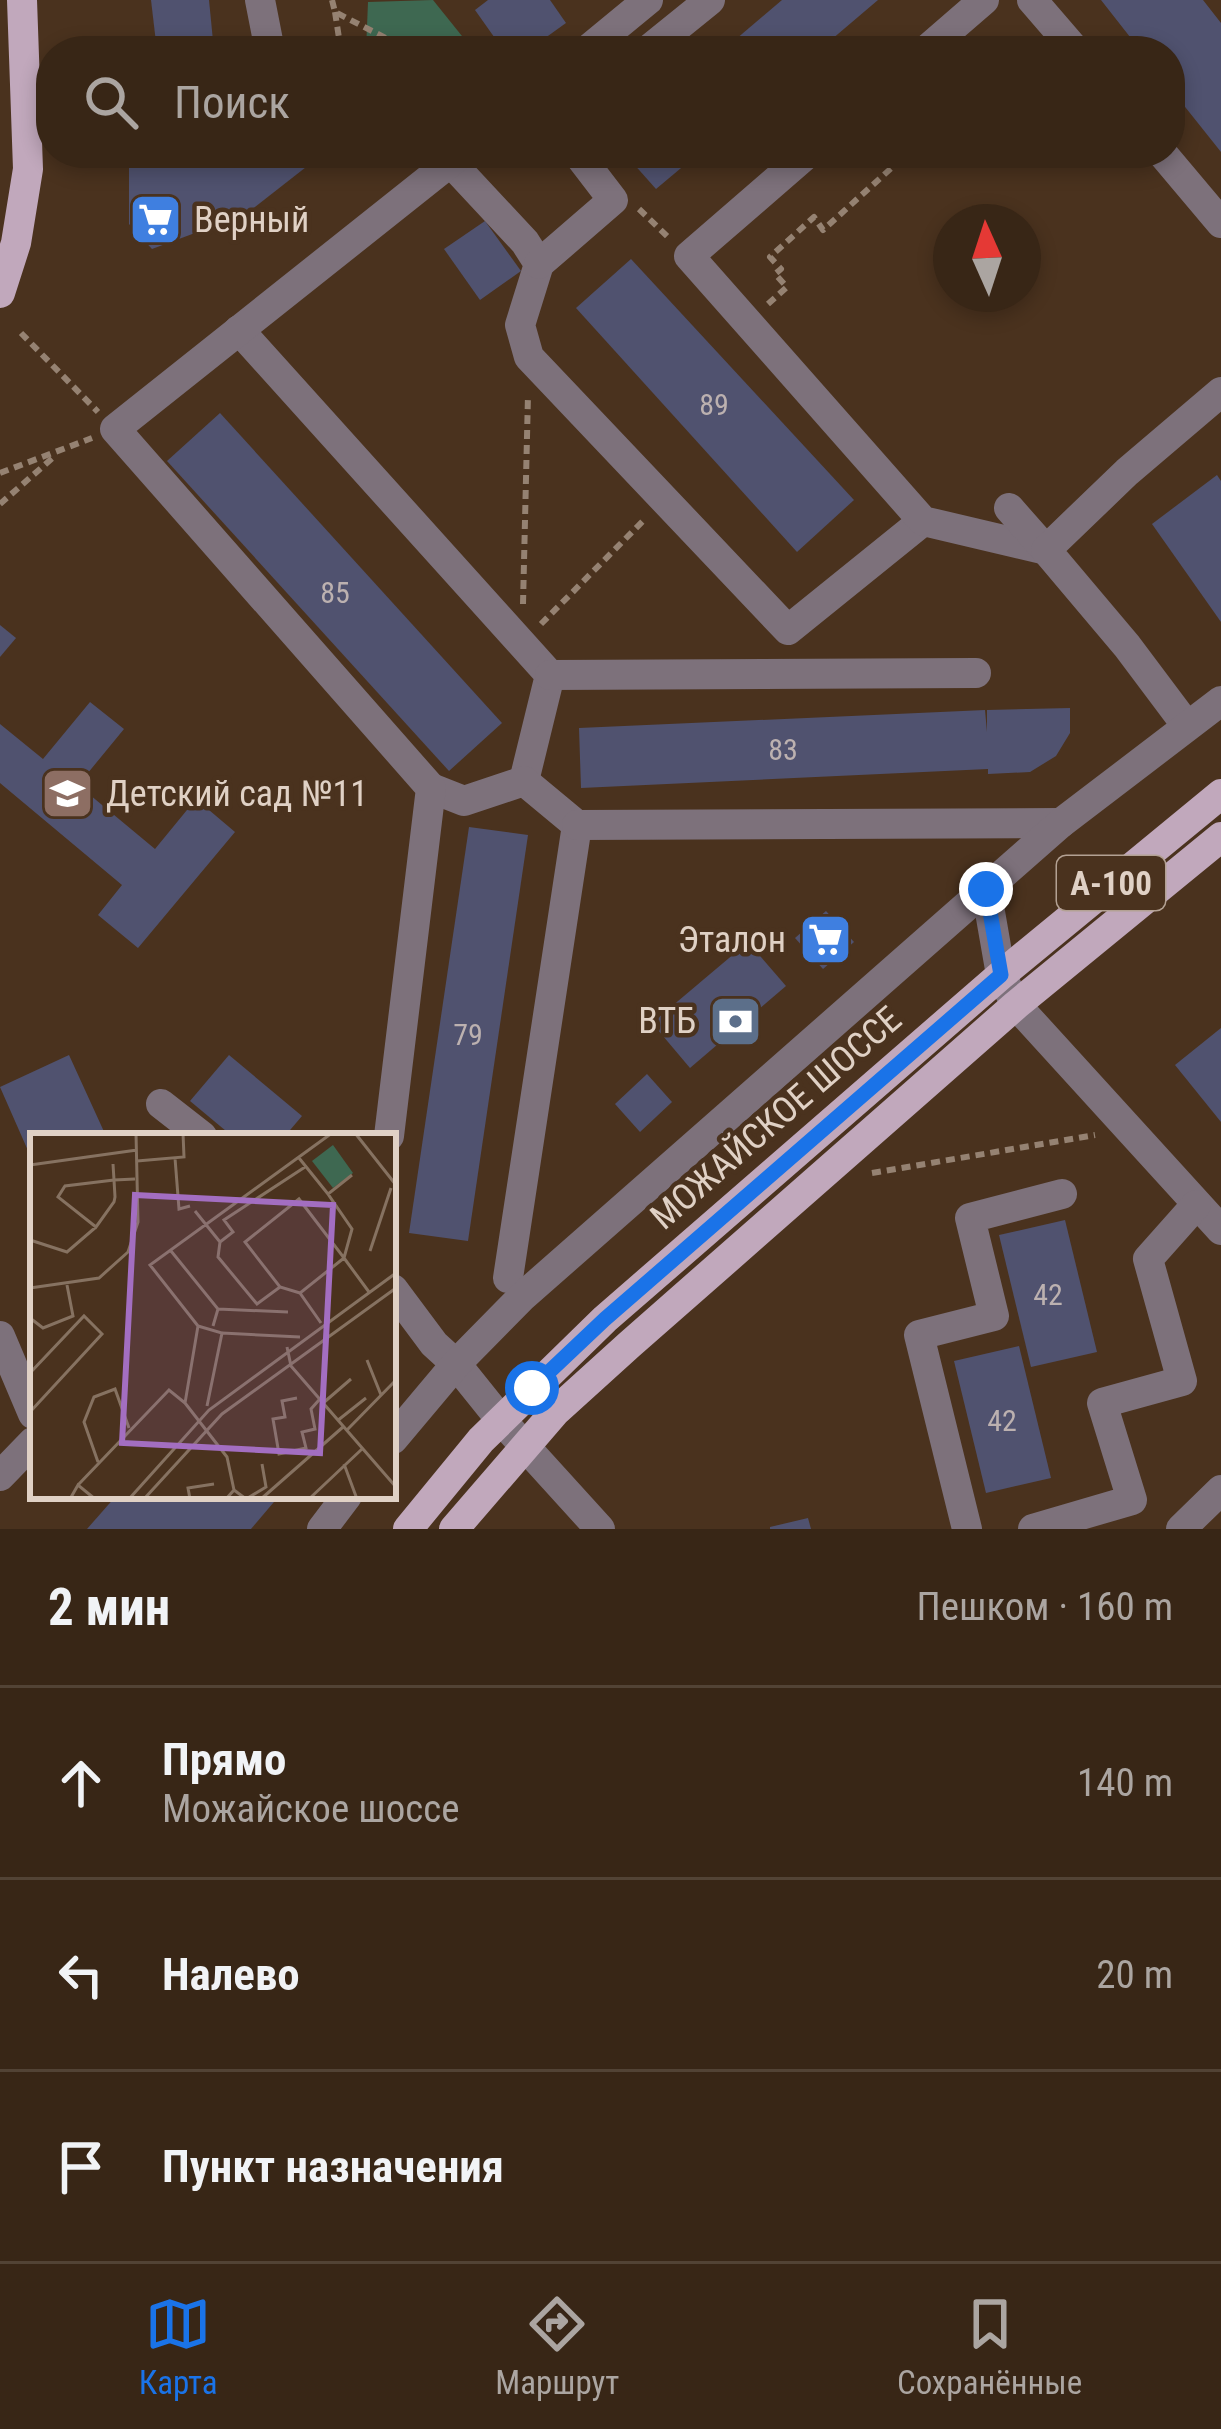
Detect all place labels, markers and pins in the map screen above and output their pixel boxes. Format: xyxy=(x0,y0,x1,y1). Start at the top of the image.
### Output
supermarket icon: Верный xyxy=(127,192,183,248)
place label: Верный xyxy=(194,199,309,241)
school or university icon: Детский сад №11 xyxy=(39,766,95,822)
place label: Детский сад №11 xyxy=(106,773,368,815)
supermarket icon: Эталон xyxy=(797,912,853,968)
place label: Эталон xyxy=(678,919,786,961)
bank icon: ВТБ xyxy=(707,993,763,1049)
place label: ВТБ xyxy=(638,1000,696,1042)

